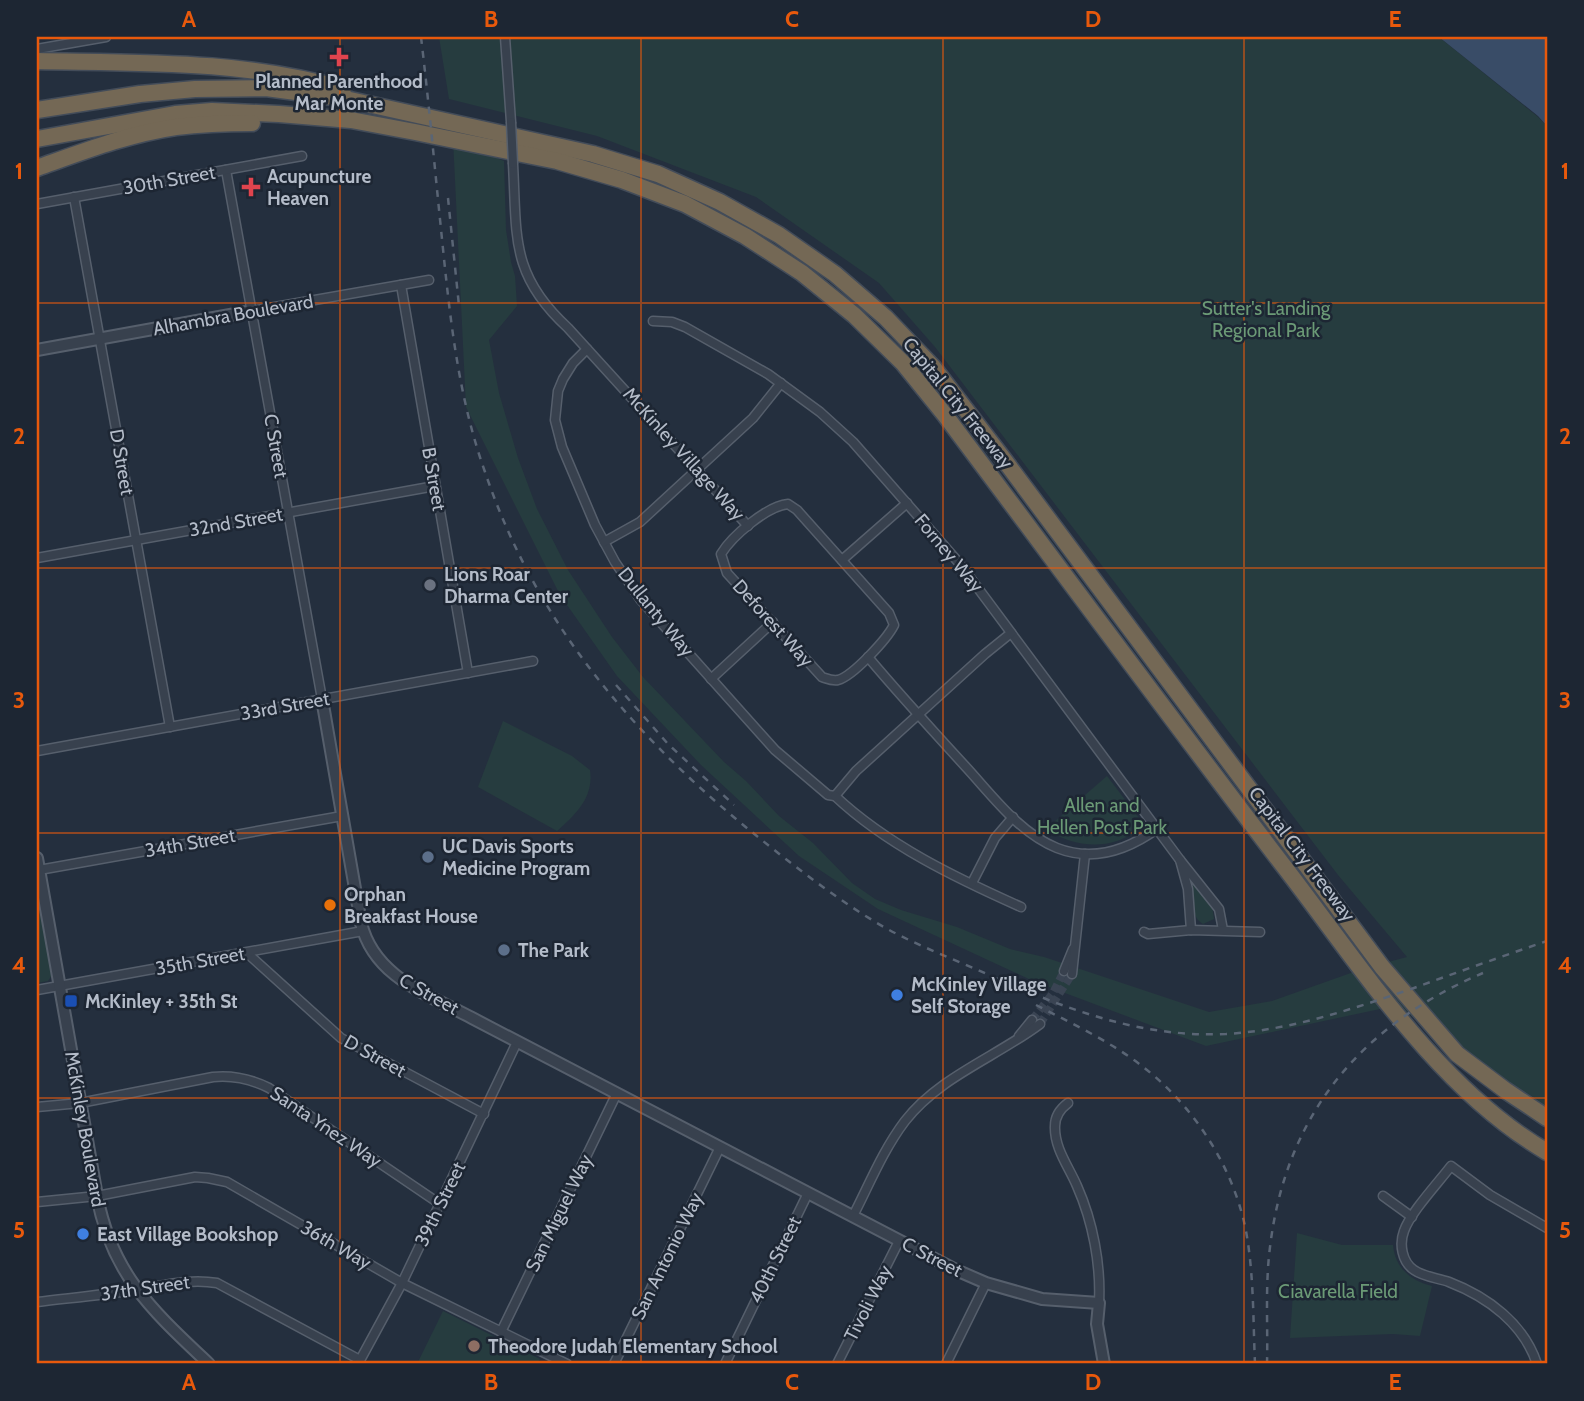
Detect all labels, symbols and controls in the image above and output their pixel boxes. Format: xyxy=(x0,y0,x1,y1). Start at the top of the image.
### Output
text: A xyxy=(182,5,197,33)
text: B xyxy=(484,5,498,33)
text: C xyxy=(785,5,799,33)
text: D xyxy=(1085,5,1101,33)
text: E xyxy=(1388,5,1402,33)
marker: Planned Parenthood Mar Monte xyxy=(329,47,349,67)
place label: Planned Parenthood Mar Monte xyxy=(255,70,423,115)
text: 1 xyxy=(15,157,23,185)
text: 1 xyxy=(1561,157,1569,185)
street label: 30th Street xyxy=(121,160,218,199)
place label: Acupuncture Heaven xyxy=(267,165,371,210)
marker: Acupuncture Heaven xyxy=(241,177,261,197)
street label: Alhambra Boulevard xyxy=(151,290,315,340)
park label: Sutter's Landing Regional Park xyxy=(1202,297,1331,342)
street label: Capital City Freeway xyxy=(898,333,1018,474)
street label: McKinley Village Way xyxy=(618,383,750,526)
street label: C Street xyxy=(259,412,293,480)
text: 2 xyxy=(13,422,25,450)
text: 2 xyxy=(1559,422,1571,450)
street label: D Street xyxy=(105,427,139,498)
street label: B Street xyxy=(417,445,451,513)
street label: 32nd Street xyxy=(187,502,285,542)
street label: Forney Way xyxy=(910,509,989,597)
place label: Lions Roar Dharma Center xyxy=(444,563,569,608)
street label: Dullanty Way xyxy=(613,563,699,662)
street label: Deforest Way xyxy=(728,575,818,672)
marker: Lions Roar Dharma Center xyxy=(422,577,438,593)
text: 3 xyxy=(13,686,25,714)
text: 3 xyxy=(1559,686,1571,714)
street label: 33rd Street xyxy=(239,687,332,725)
street label: Capital City Freeway xyxy=(1244,782,1360,926)
park label: Allen and Hellen Post Park xyxy=(1037,794,1168,839)
street label: 34th Street xyxy=(143,824,237,862)
place label: UC Davis Sports Medicine Program xyxy=(442,835,590,880)
marker: UC Davis Sports Medicine Program xyxy=(420,849,436,865)
place label: Orphan Breakfast House xyxy=(344,883,478,928)
marker: Orphan Breakfast House xyxy=(322,897,338,913)
place label: The Park xyxy=(518,939,590,962)
street label: 35th Street xyxy=(154,942,247,980)
marker: The Park xyxy=(496,942,512,958)
text: 4 xyxy=(12,951,26,979)
text: 4 xyxy=(1558,951,1572,979)
street label: C Street xyxy=(395,968,463,1020)
place label: McKinley Village Self Storage xyxy=(911,973,1047,1018)
marker: McKinley Village Self Storage xyxy=(889,987,905,1003)
place label: McKinley + 35th St xyxy=(85,990,238,1013)
marker: McKinley + 35th St xyxy=(63,993,79,1009)
street label: D Street xyxy=(340,1030,410,1083)
street label: McKinley Boulevard xyxy=(60,1049,110,1209)
street label: Santa Ynez Way xyxy=(266,1081,386,1173)
street label: San Miguel Way xyxy=(521,1150,598,1275)
street label: 39th Street xyxy=(410,1158,471,1250)
street label: San Antonio Way xyxy=(626,1188,708,1324)
street label: 40th Street xyxy=(744,1212,806,1307)
text: 5 xyxy=(13,1216,25,1244)
street label: 36th Way xyxy=(297,1216,376,1275)
text: 5 xyxy=(1559,1216,1571,1244)
place label: East Village Bookshop xyxy=(97,1223,278,1246)
marker: East Village Bookshop xyxy=(75,1226,91,1242)
street label: C Street xyxy=(898,1232,967,1282)
street label: Tivoli Way xyxy=(839,1261,897,1345)
street label: 37th Street xyxy=(99,1270,192,1306)
park label: Ciavarella Field xyxy=(1278,1280,1398,1303)
place label: Theodore Judah Elementary School xyxy=(488,1335,778,1358)
marker: Theodore Judah Elementary School xyxy=(466,1338,482,1354)
text: A xyxy=(182,1368,197,1396)
text: B xyxy=(484,1368,498,1396)
text: C xyxy=(785,1368,799,1396)
text: D xyxy=(1085,1368,1101,1396)
text: E xyxy=(1388,1368,1402,1396)

